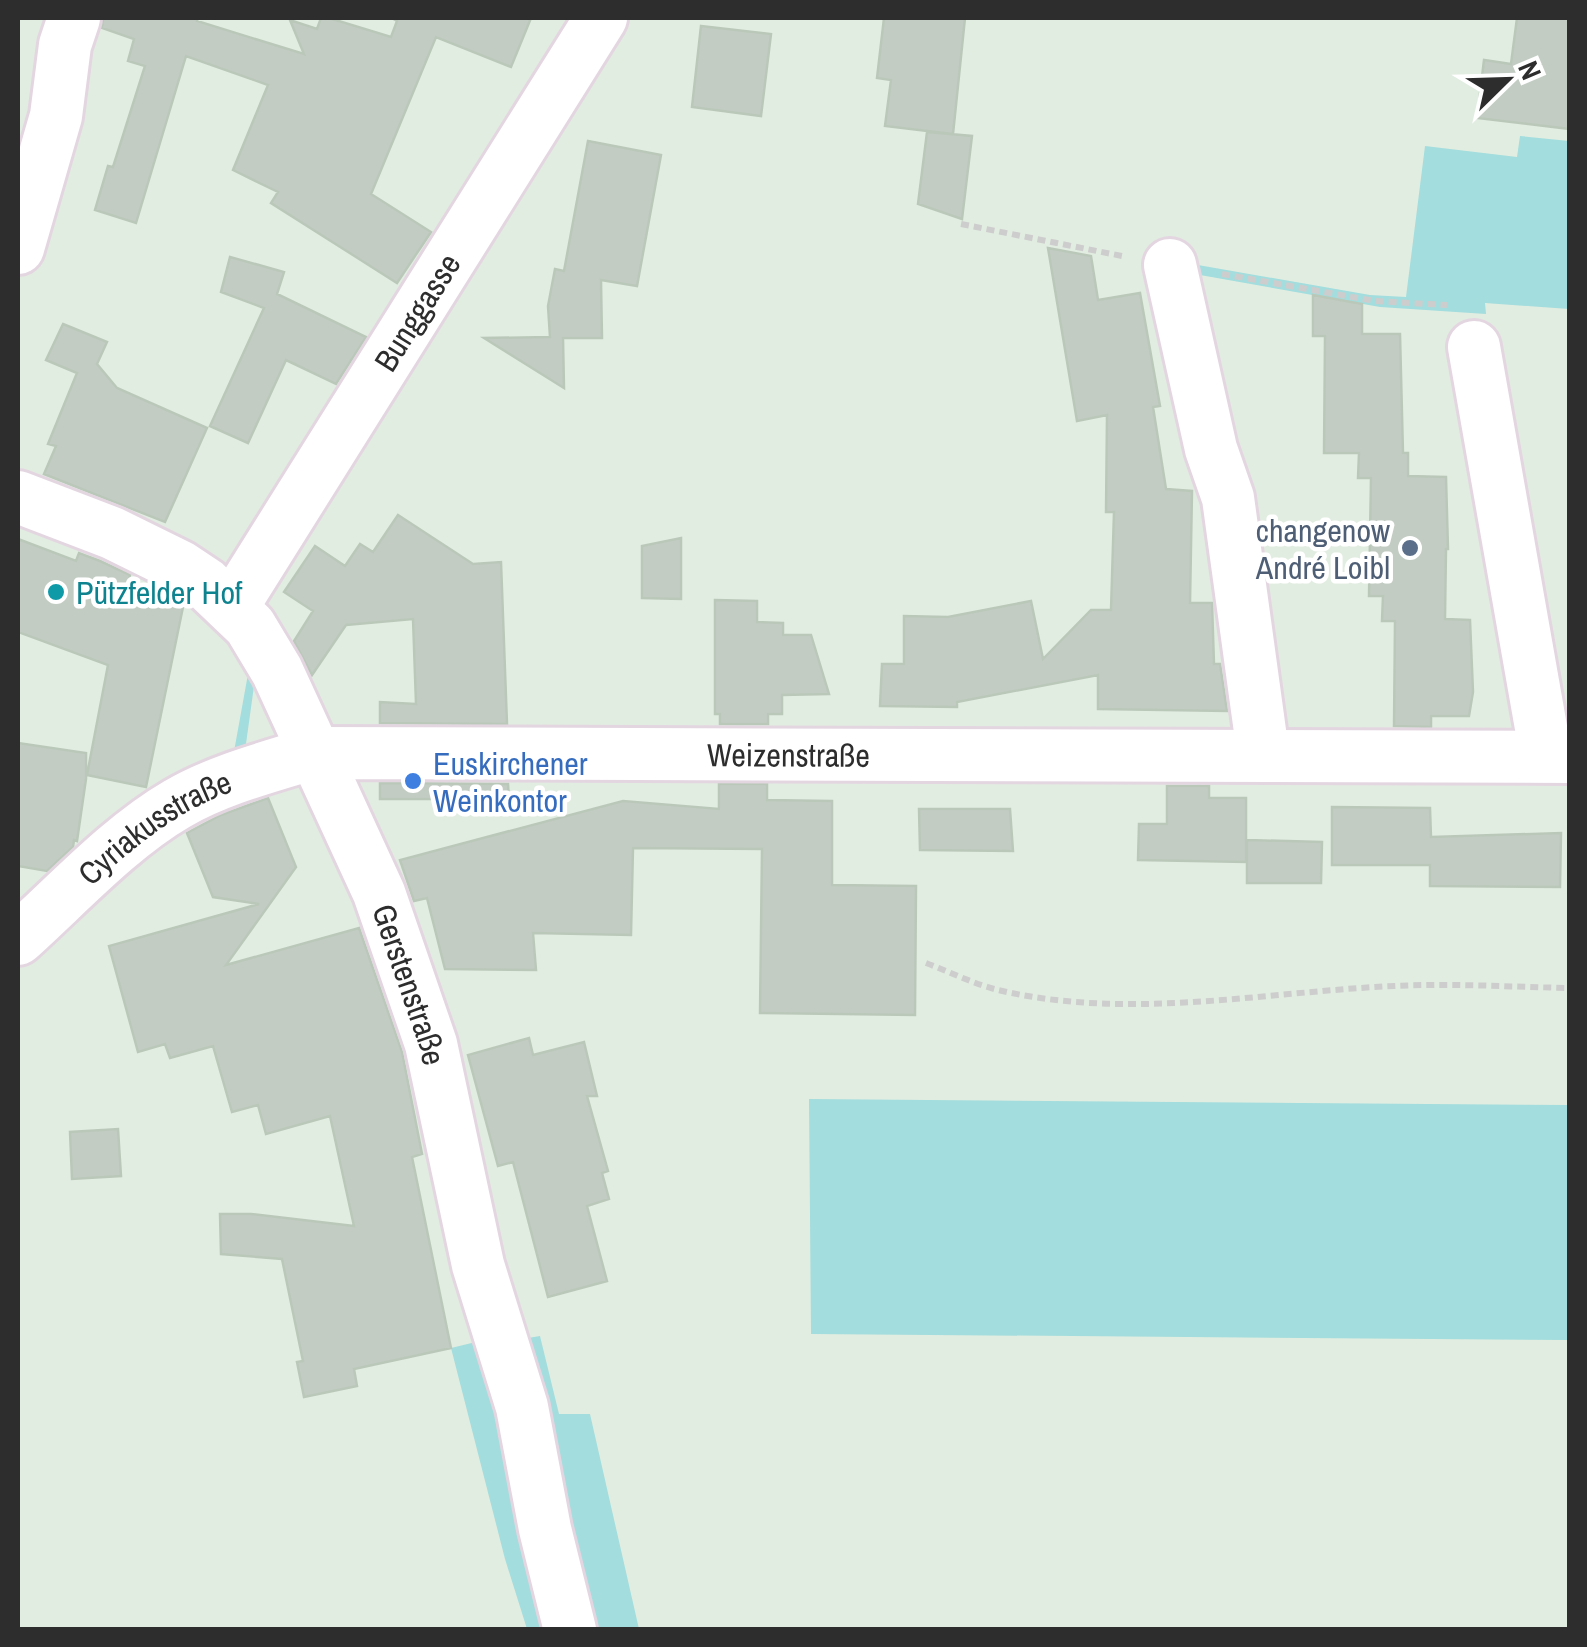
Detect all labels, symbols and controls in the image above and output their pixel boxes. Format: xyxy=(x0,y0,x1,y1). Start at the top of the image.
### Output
north arrow xyxy=(1457,30,1557,130)
text: N xyxy=(1509,55,1551,85)
street label: Bunggasse xyxy=(364,245,470,379)
place label: changenow André Loibl xyxy=(1255,509,1390,589)
marker: changenow André Loibl xyxy=(1399,537,1421,559)
place label: Pützfelder Hof xyxy=(76,571,243,614)
marker: Pützfelder Hof xyxy=(45,581,67,603)
street label: Weizenstraße xyxy=(707,733,870,776)
place label: Euskirchener Weinkontor xyxy=(433,742,588,822)
street label: Cyriakusstraße xyxy=(68,760,237,894)
marker: Euskirchener Weinkontor xyxy=(402,770,424,792)
street label: Gerstenstraße xyxy=(363,898,456,1069)

